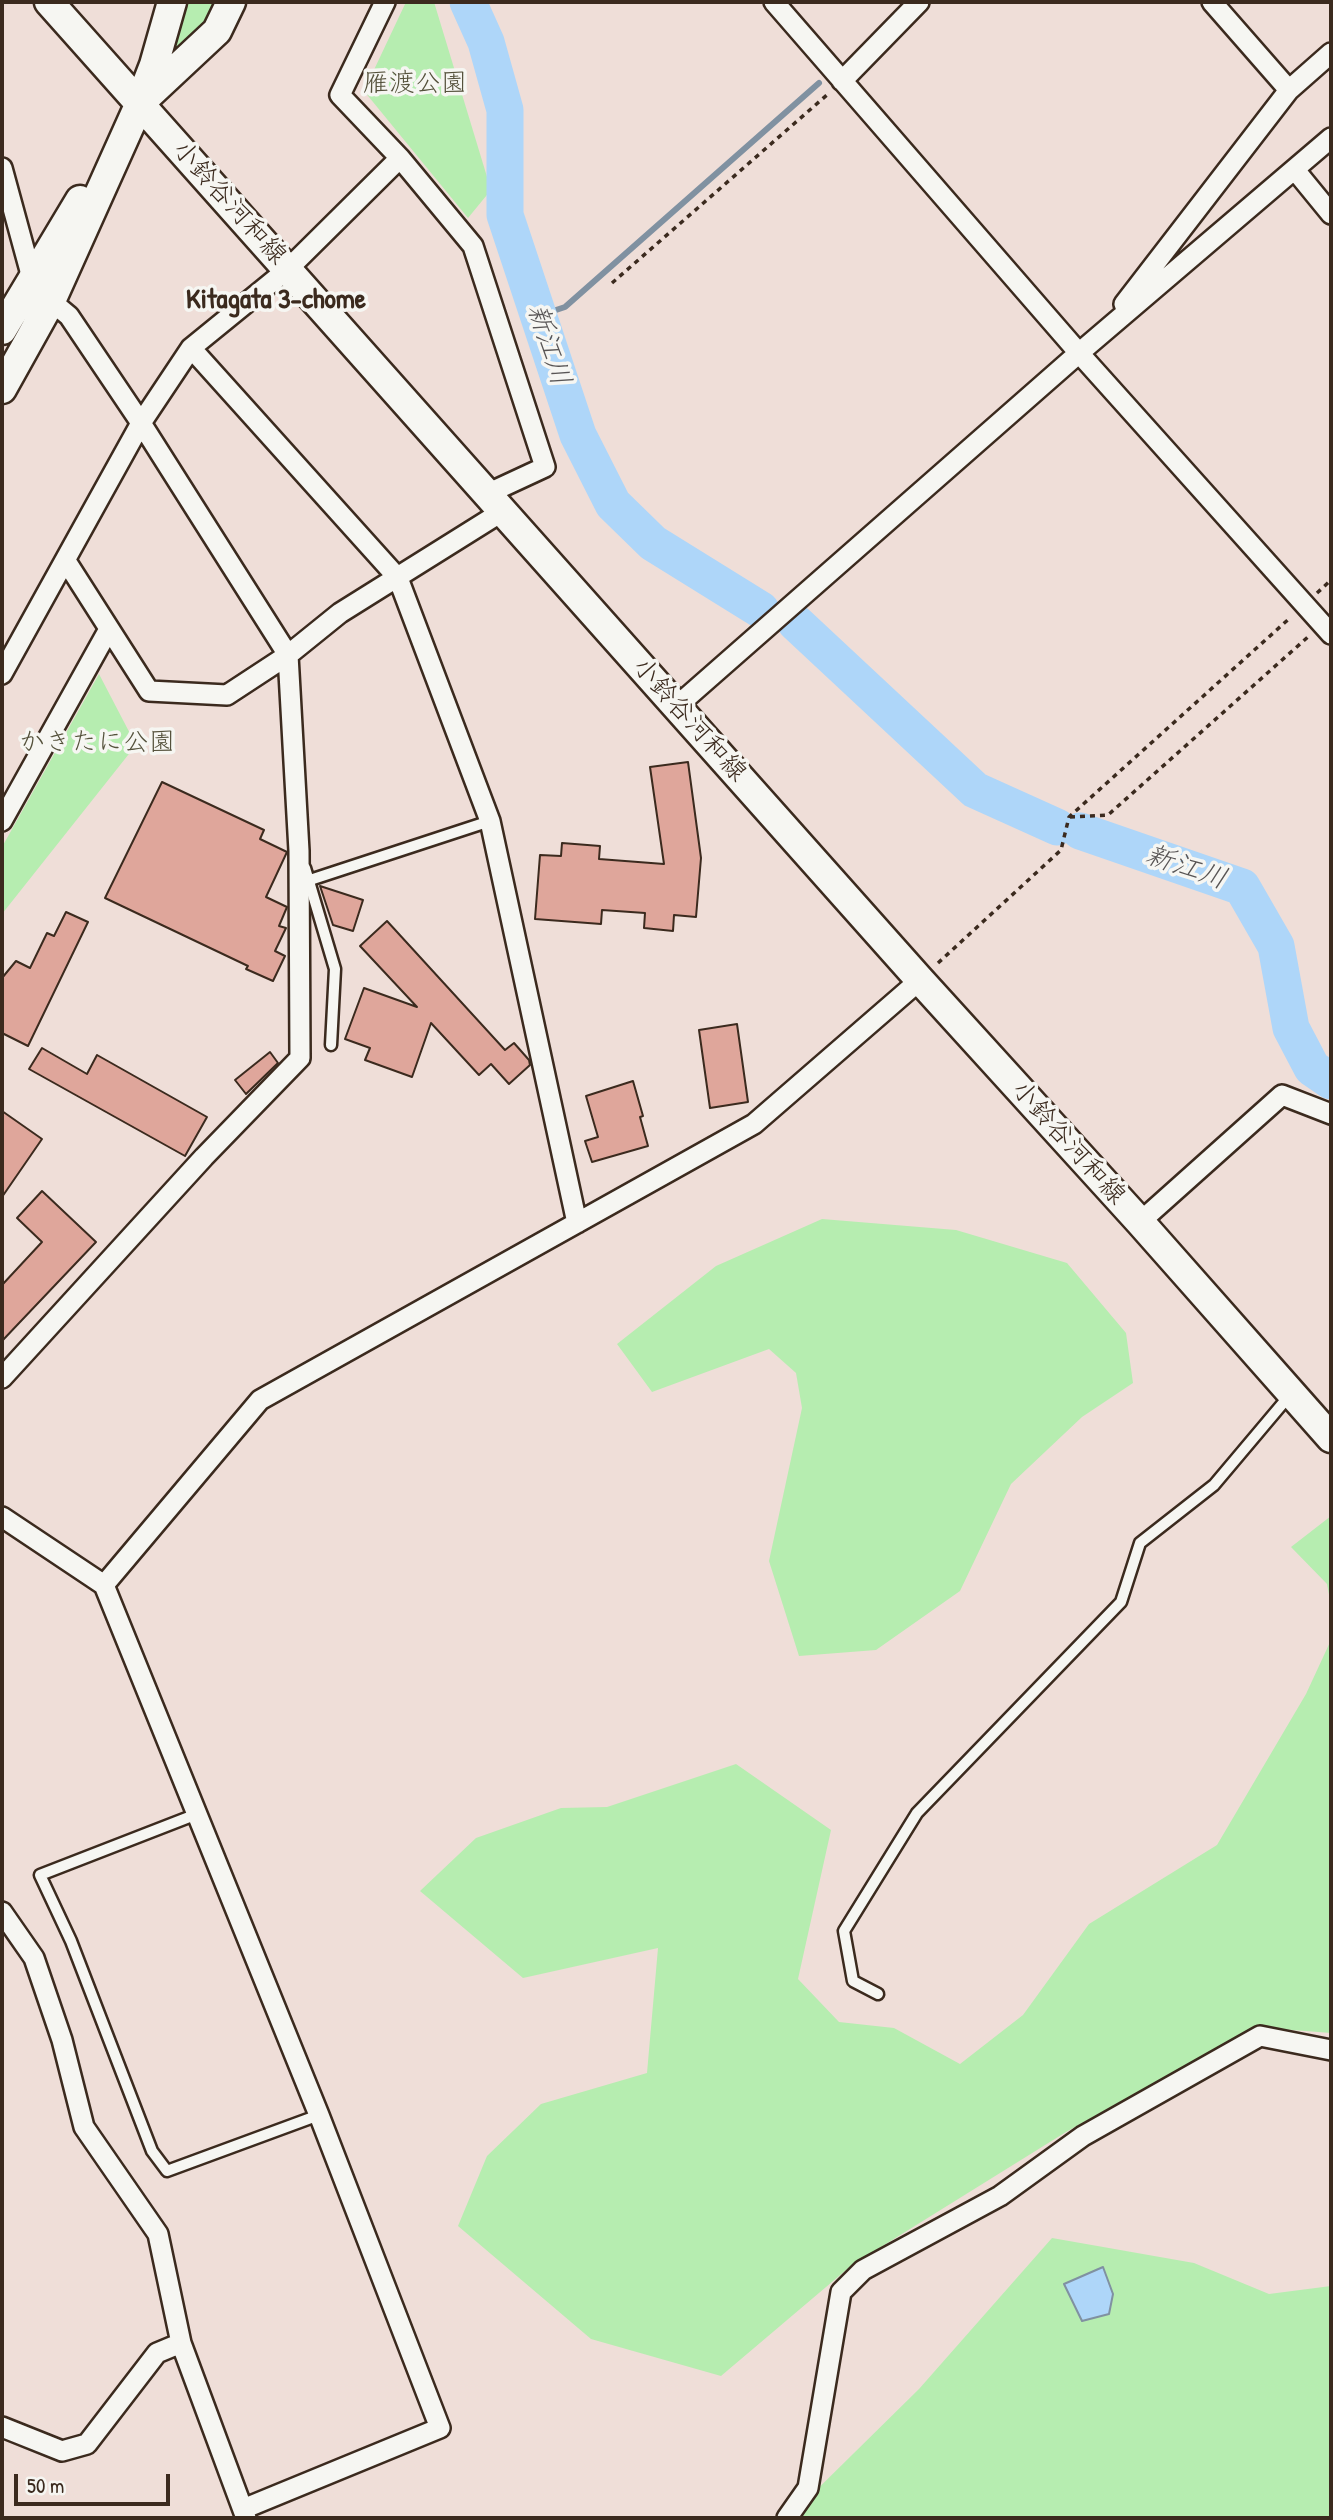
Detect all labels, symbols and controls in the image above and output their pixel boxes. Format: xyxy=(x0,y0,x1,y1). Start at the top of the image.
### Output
park label: 雁渡公園 xyxy=(363,68,467,100)
street label: 小鈴谷河和線 xyxy=(165,135,293,271)
district label: Kitagata 3-chome xyxy=(186,284,366,318)
water label: 新江川 xyxy=(519,300,577,390)
street label: 小鈴谷河和線 xyxy=(625,652,753,788)
park label: かきたに公園 xyxy=(19,727,175,759)
water label: 新江川 xyxy=(1141,838,1231,898)
street label: 小鈴谷河和線 xyxy=(1004,1075,1132,1211)
scale bar xyxy=(18,2460,173,2504)
text: 50 m xyxy=(27,2471,64,2500)

